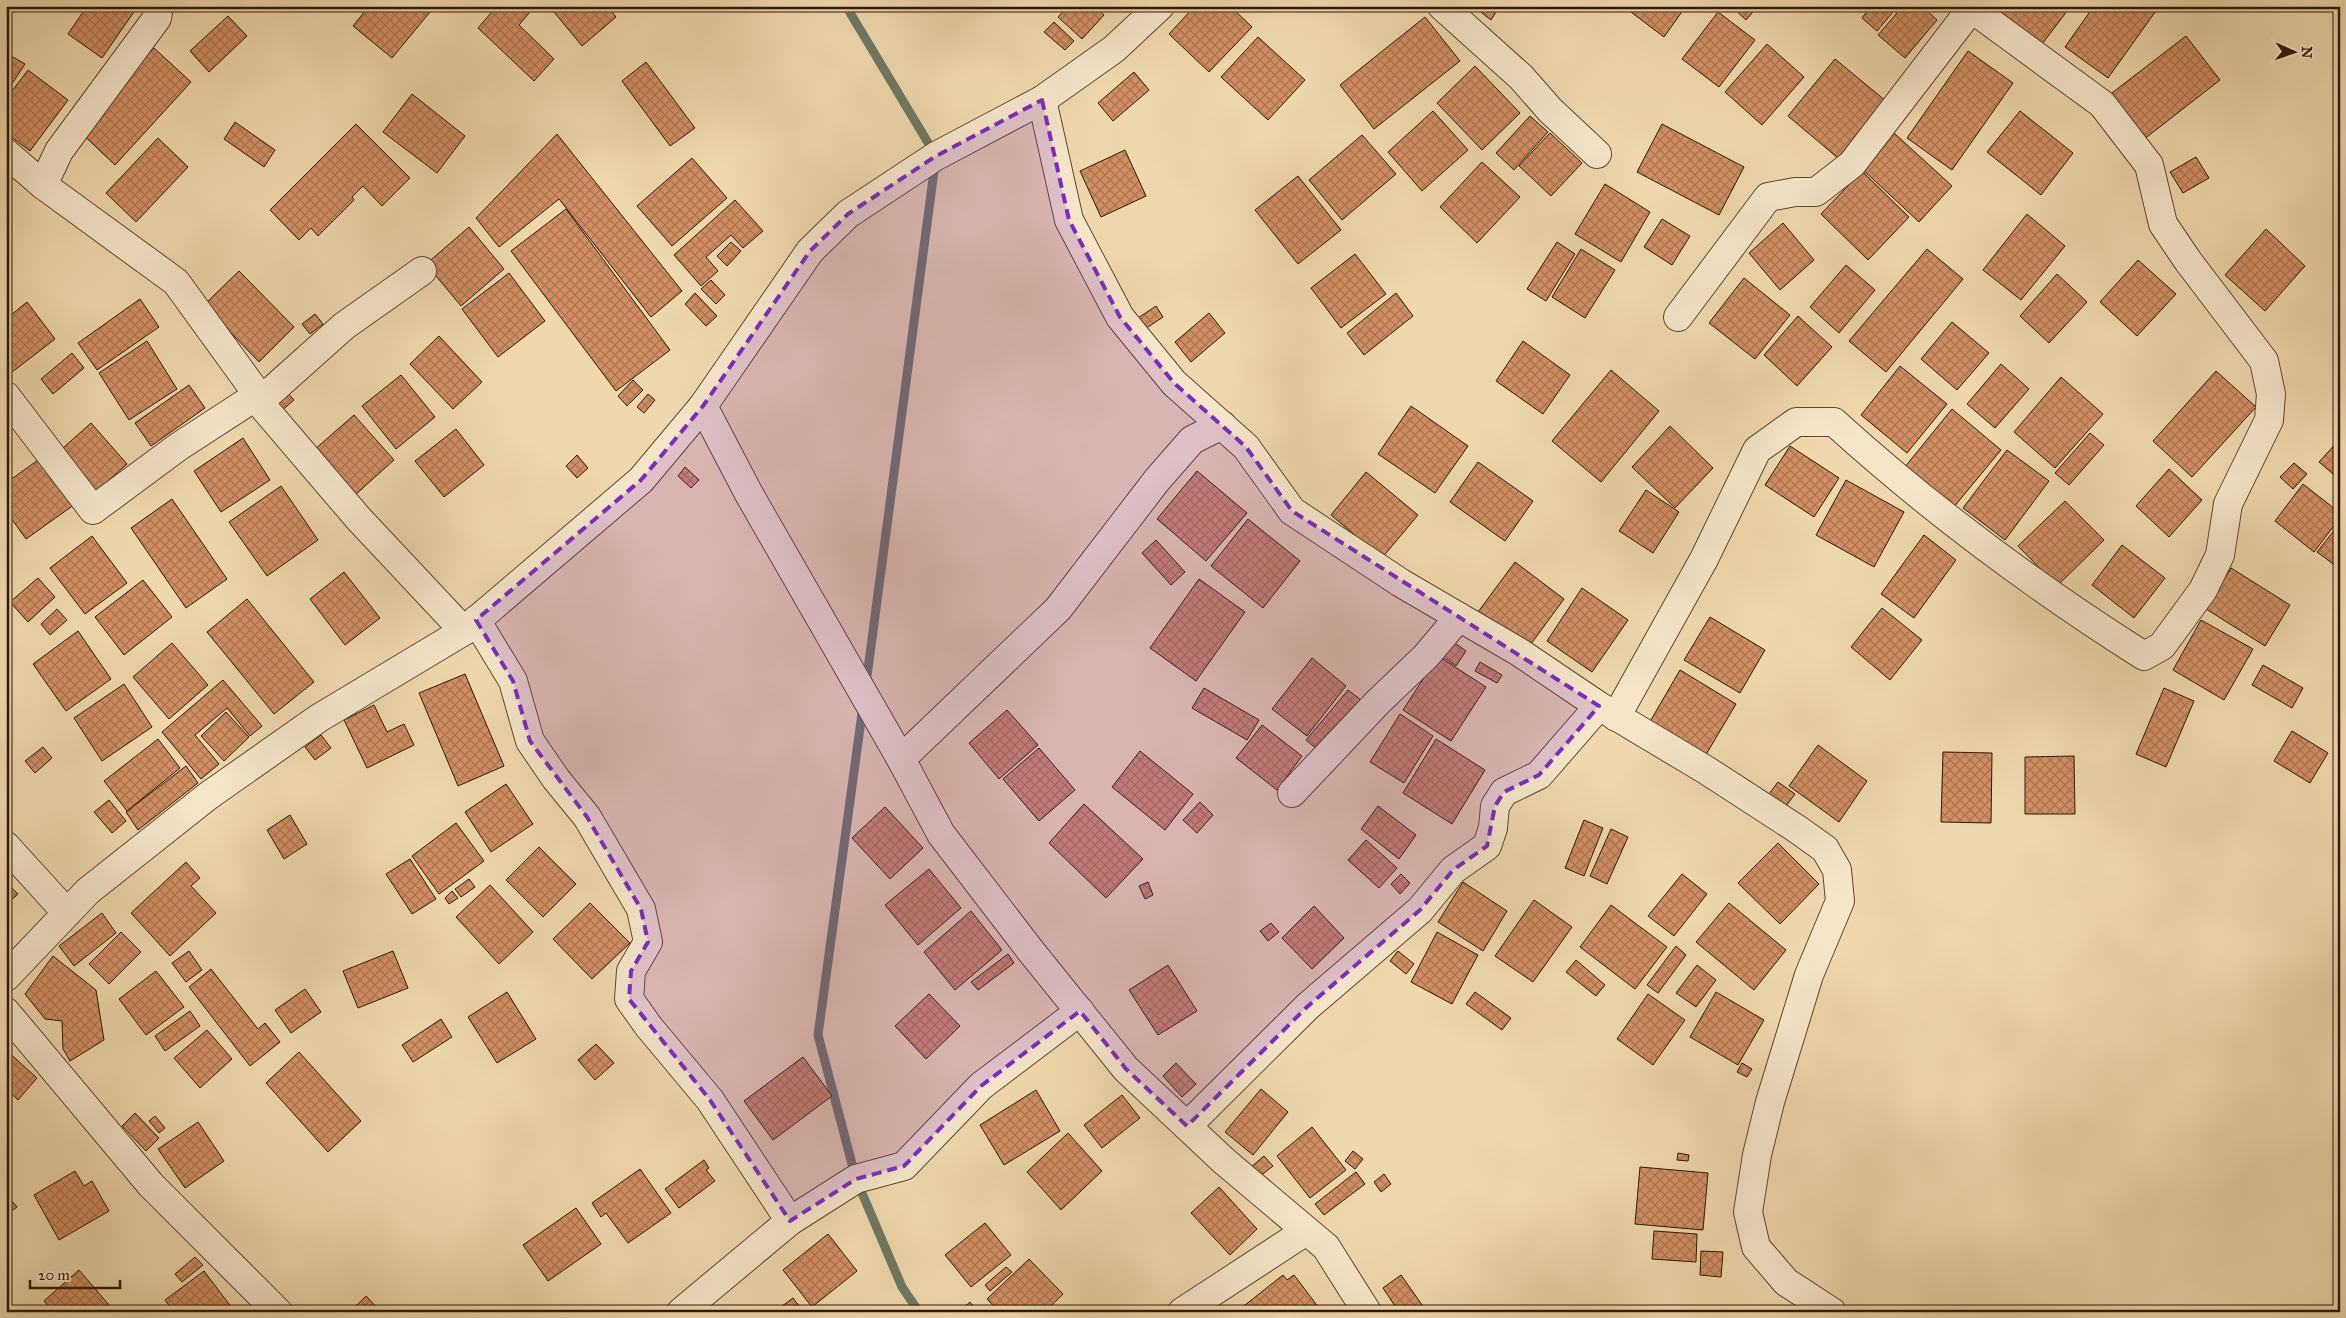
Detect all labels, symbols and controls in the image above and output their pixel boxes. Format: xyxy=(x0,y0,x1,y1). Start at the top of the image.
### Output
north arrow xyxy=(2268,28,2318,78)
text: N xyxy=(2298,46,2315,59)
scale bar xyxy=(30,1258,120,1290)
text: 20 m xyxy=(38,1266,70,1284)

